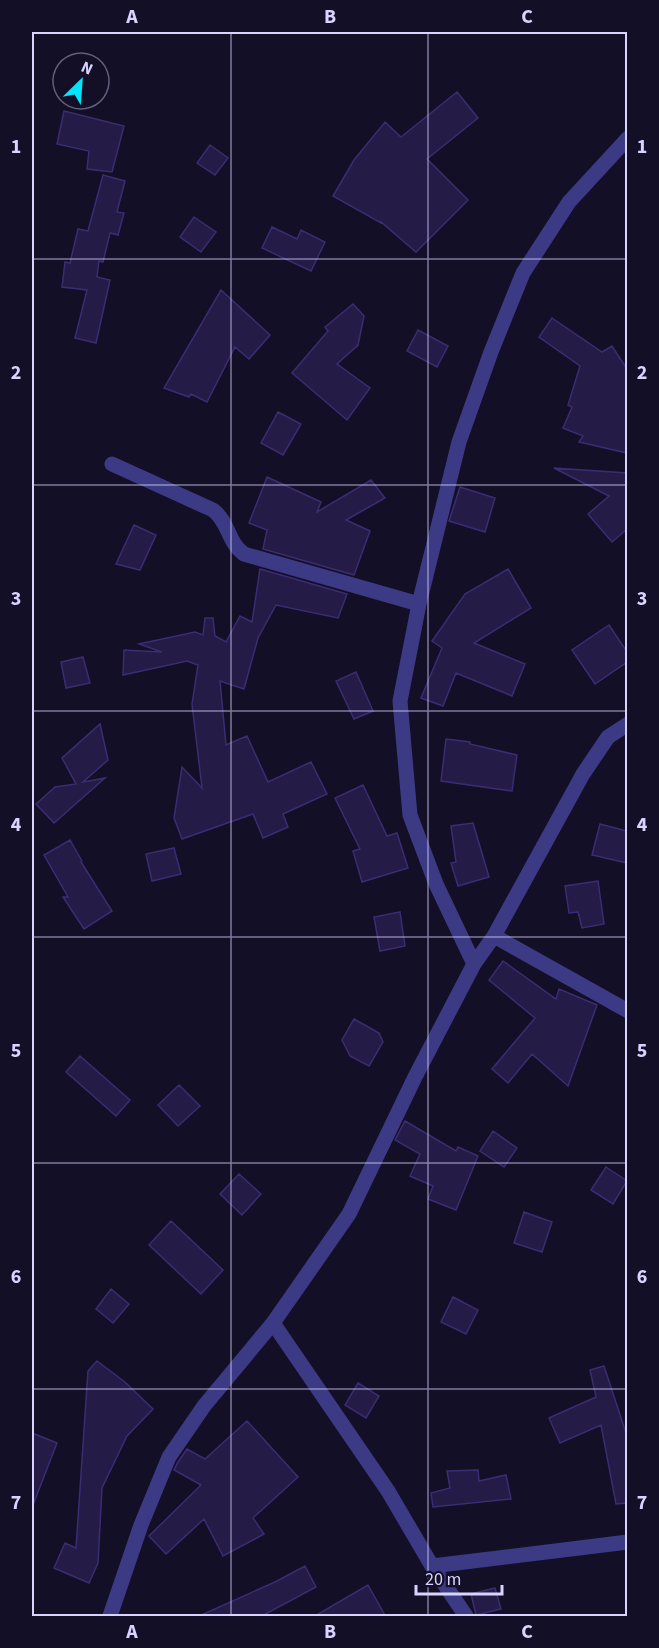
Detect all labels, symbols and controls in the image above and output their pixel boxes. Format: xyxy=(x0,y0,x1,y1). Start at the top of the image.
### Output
text: A xyxy=(125,3,138,31)
text: B xyxy=(324,3,336,31)
text: C xyxy=(521,3,533,31)
north arrow xyxy=(51,51,111,111)
text: N xyxy=(77,56,96,81)
text: 1 xyxy=(11,133,21,161)
text: 1 xyxy=(637,133,647,161)
text: 2 xyxy=(11,359,21,387)
text: 2 xyxy=(637,359,647,387)
text: 3 xyxy=(11,585,21,613)
text: 3 xyxy=(637,585,647,613)
text: 4 xyxy=(11,811,22,839)
text: 4 xyxy=(637,811,648,839)
text: 5 xyxy=(11,1037,21,1065)
text: 5 xyxy=(637,1037,647,1065)
text: 6 xyxy=(11,1263,21,1291)
text: 6 xyxy=(637,1263,647,1291)
text: 7 xyxy=(11,1489,21,1517)
text: 7 xyxy=(637,1489,647,1517)
scale bar xyxy=(416,1558,502,1596)
text: 20 m xyxy=(425,1567,461,1592)
text: A xyxy=(125,1618,138,1646)
text: B xyxy=(324,1618,336,1646)
text: C xyxy=(521,1618,533,1646)

